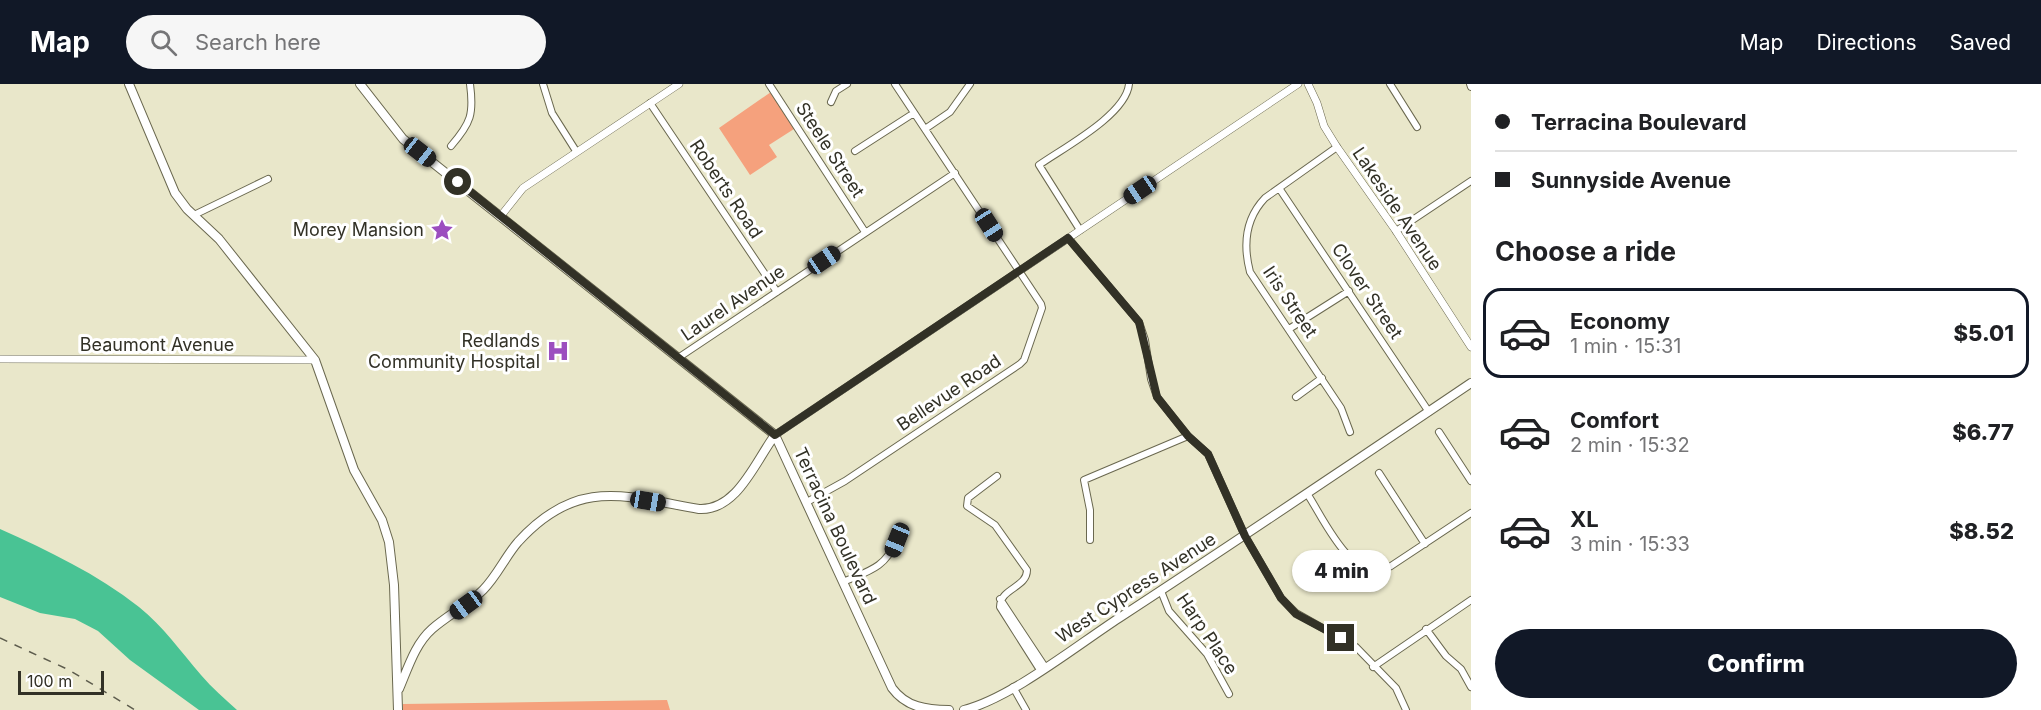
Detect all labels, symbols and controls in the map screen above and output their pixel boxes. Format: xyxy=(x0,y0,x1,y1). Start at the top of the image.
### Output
search box xyxy=(126,15,546,69)
text: Map xyxy=(30,25,90,59)
icon: search xyxy=(147,26,180,59)
text: Search here xyxy=(195,29,321,55)
text: Map xyxy=(1740,30,1783,55)
text: Directions xyxy=(1816,30,1917,55)
text: Saved xyxy=(1950,30,2011,55)
street label: Steele Street xyxy=(792,98,869,201)
text: Terracina Boulevard xyxy=(1531,109,1747,135)
car xyxy=(400,134,440,170)
street label: Roberts Road xyxy=(686,135,767,242)
street label: Lakeside Avenue xyxy=(1348,143,1446,274)
text: Sunnyside Avenue xyxy=(1531,167,1731,193)
route start xyxy=(444,168,471,195)
car xyxy=(1120,172,1160,208)
car xyxy=(972,205,1006,245)
place icon: Morey Mansion xyxy=(429,217,455,243)
place label: Morey Mansion xyxy=(293,219,424,240)
text: Choose a ride xyxy=(1495,235,1676,268)
street label: Clover Street xyxy=(1328,239,1407,343)
car xyxy=(804,242,844,278)
street label: Laurel Avenue xyxy=(677,260,789,345)
street label: Iris Street xyxy=(1259,262,1322,342)
icon: car xyxy=(1498,306,1552,360)
text: Economy xyxy=(1570,308,1670,334)
text: $5.01 xyxy=(1954,320,2014,346)
place label: Redlands Community Hospital xyxy=(368,330,540,372)
street label: Beaumont Avenue xyxy=(80,334,234,355)
text: 1 min · 15:31 xyxy=(1570,334,1682,358)
hospital icon: Redlands Community Hospital xyxy=(545,338,571,364)
street label: Bellevue Road xyxy=(893,350,1005,435)
icon: car xyxy=(1498,405,1552,459)
text: Comfort xyxy=(1570,407,1659,433)
text: $6.77 xyxy=(1952,419,2014,445)
text: 2 min · 15:32 xyxy=(1570,433,1690,457)
street label: Terracina Boulevard xyxy=(790,444,881,607)
car xyxy=(629,489,667,513)
icon: car xyxy=(1498,504,1552,558)
text: XL xyxy=(1570,506,1599,532)
text: $8.52 xyxy=(1949,518,2014,544)
car xyxy=(882,520,912,560)
street label: West Cypress Avenue xyxy=(1052,528,1220,647)
text: 3 min · 15:33 xyxy=(1570,532,1690,556)
callout: 4 min xyxy=(1292,551,1390,593)
text: 4 min xyxy=(1314,559,1369,583)
car xyxy=(446,587,486,623)
street label: Harp Place xyxy=(1173,589,1242,678)
route end xyxy=(1327,624,1354,651)
button: Confirm xyxy=(1495,629,2017,698)
scale bar xyxy=(18,668,104,696)
text: 100 m xyxy=(27,671,72,691)

